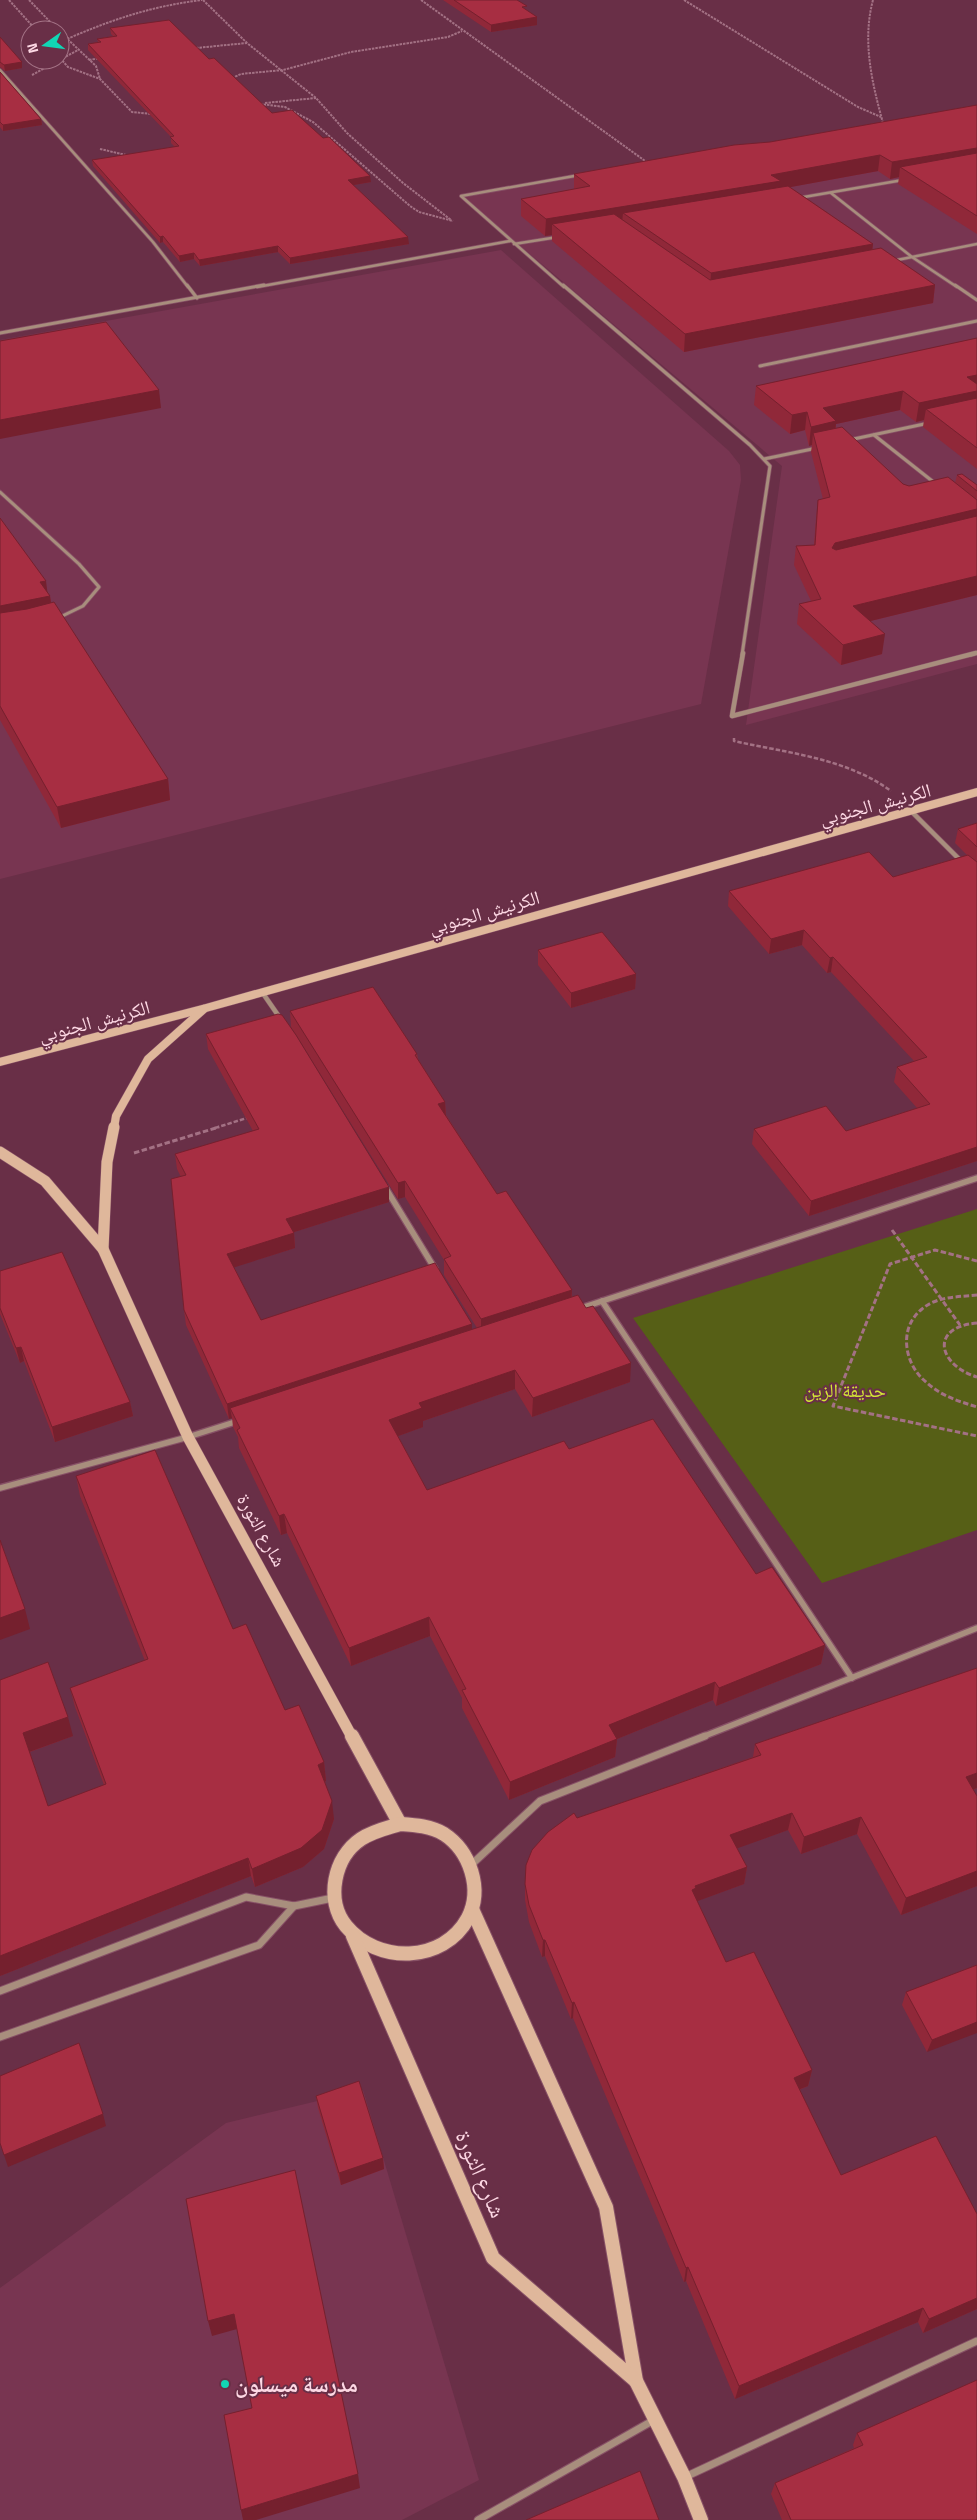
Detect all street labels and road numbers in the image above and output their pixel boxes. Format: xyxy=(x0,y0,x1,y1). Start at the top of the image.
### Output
street label: الكرنيش الجنوبي xyxy=(816,775,934,834)
street label: الكرنيش الجنوبي xyxy=(425,882,543,943)
street label: الكرنيش الجنوبي xyxy=(35,992,153,1051)
street label: شارع الثورة xyxy=(230,1488,294,1572)
street label: شارع الثورة xyxy=(447,2125,515,2223)

